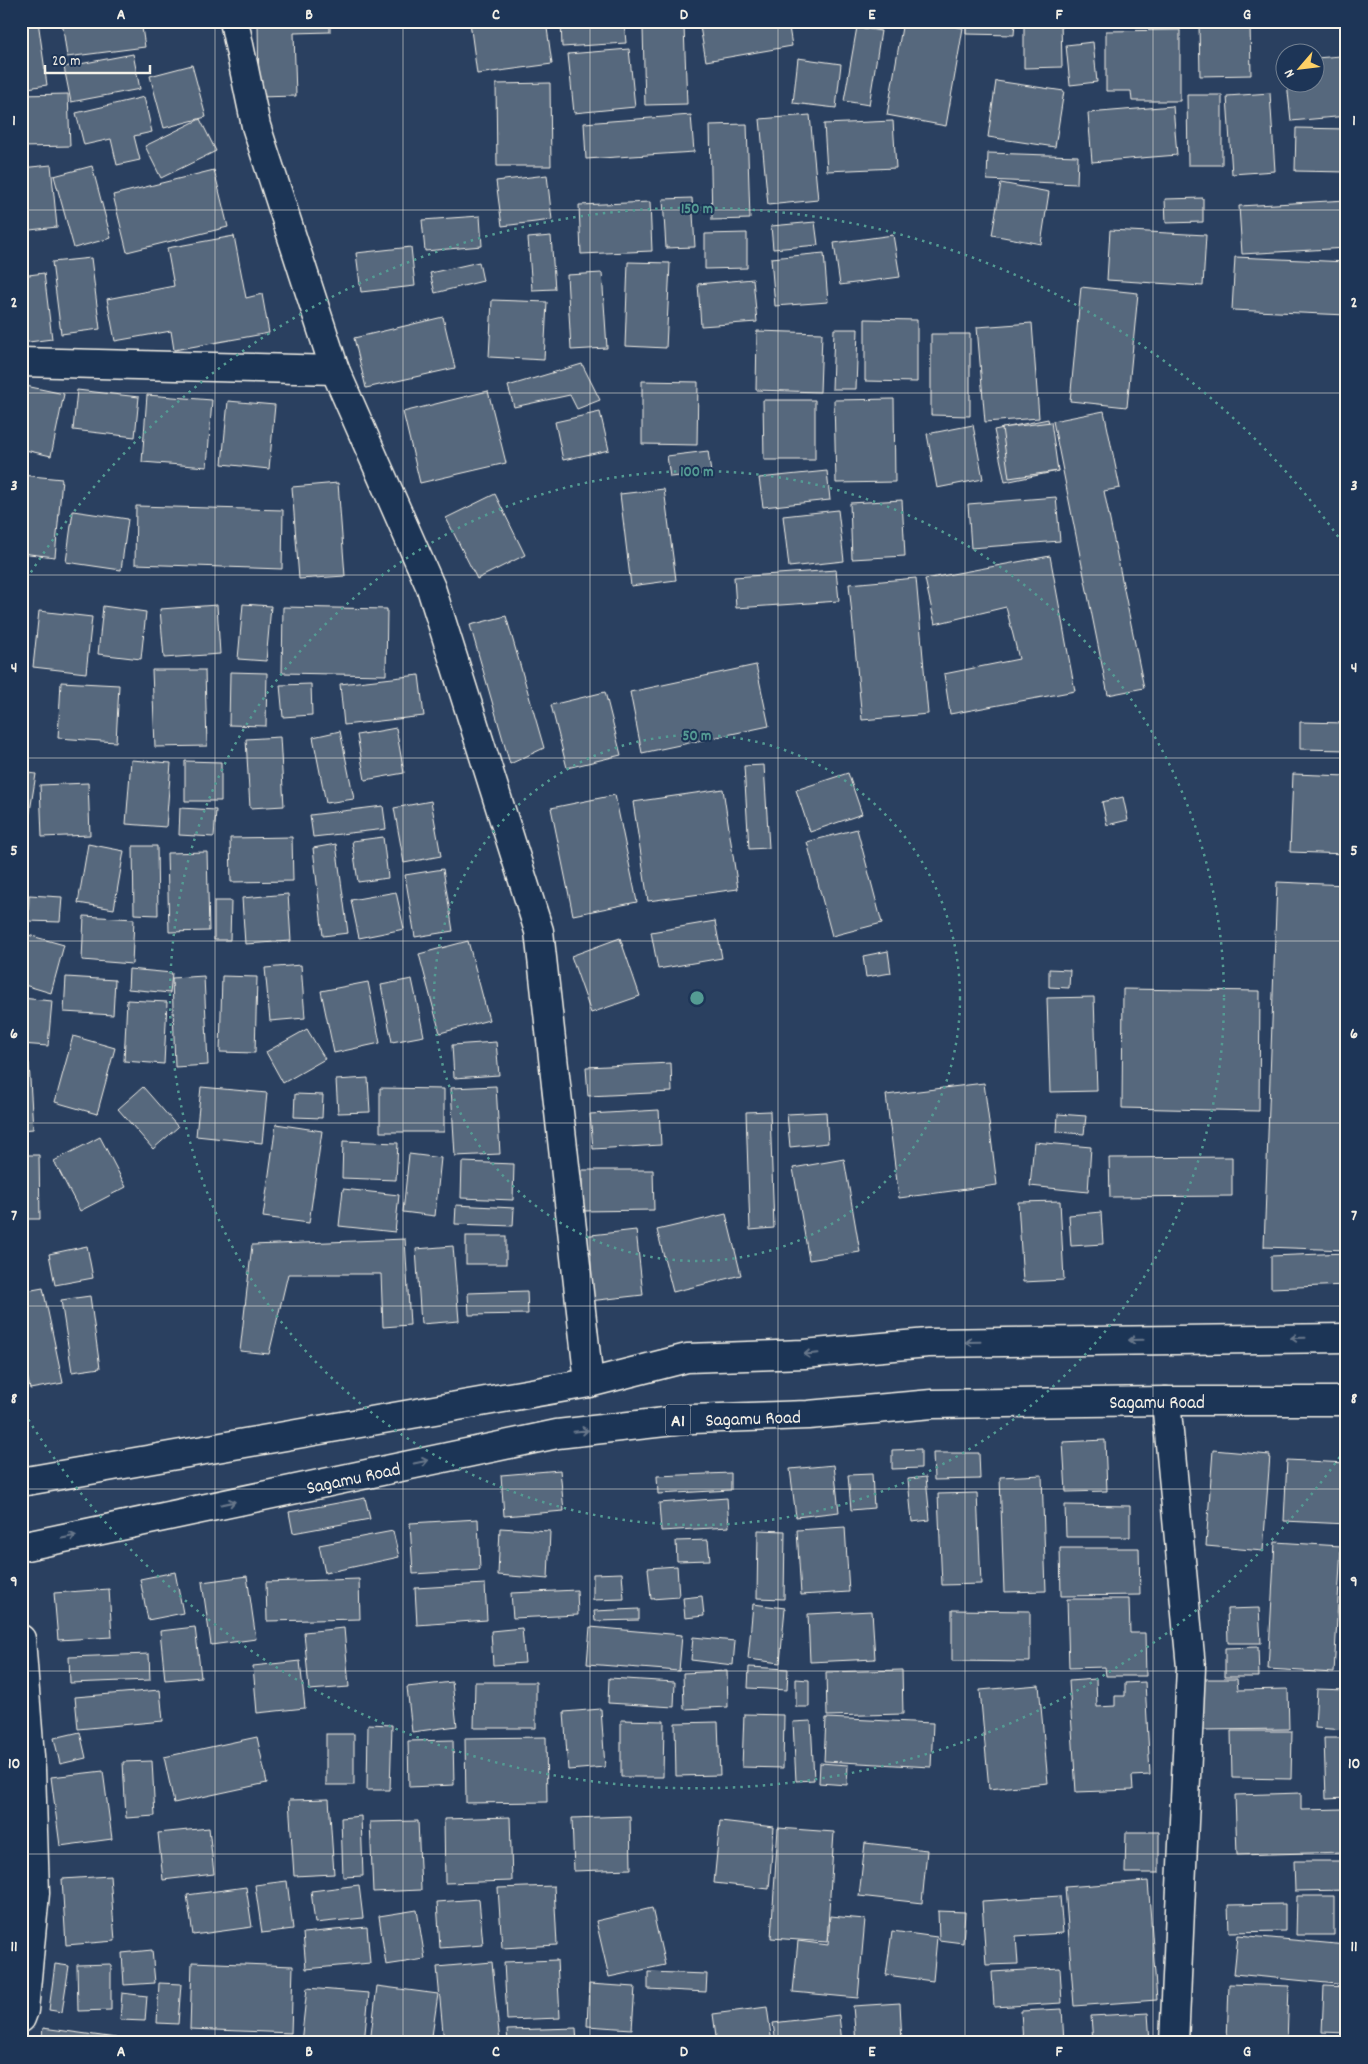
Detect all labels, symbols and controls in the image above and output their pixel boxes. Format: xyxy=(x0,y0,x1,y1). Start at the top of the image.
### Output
text: A xyxy=(117,4,126,27)
text: B xyxy=(305,4,313,27)
text: C xyxy=(492,4,500,27)
text: D xyxy=(680,4,689,27)
text: E xyxy=(868,4,876,27)
text: F xyxy=(1055,4,1063,27)
text: G xyxy=(1243,4,1251,27)
scale bar xyxy=(45,42,150,74)
north arrow xyxy=(1276,42,1326,92)
text: 20 m xyxy=(52,51,80,73)
text: N xyxy=(1280,65,1301,81)
text: 1 xyxy=(12,110,16,133)
text: 1 xyxy=(1352,110,1356,133)
text: 150 m xyxy=(681,199,713,221)
text: 2 xyxy=(11,292,18,315)
text: 2 xyxy=(1351,292,1358,315)
text: 100 m xyxy=(680,462,714,484)
text: 3 xyxy=(10,475,18,498)
text: 3 xyxy=(1350,475,1358,498)
text: 4 xyxy=(11,657,17,680)
text: 4 xyxy=(1351,657,1357,680)
text: 50 m xyxy=(683,726,711,748)
text: 5 xyxy=(10,840,18,863)
text: 5 xyxy=(1350,840,1358,863)
centre of rings xyxy=(688,989,706,1007)
text: 6 xyxy=(10,1023,18,1046)
text: 6 xyxy=(1350,1023,1358,1046)
text: 7 xyxy=(11,1205,17,1228)
text: 7 xyxy=(1351,1205,1357,1228)
one-way arrow xyxy=(1290,1333,1306,1343)
one-way arrow xyxy=(1128,1335,1144,1345)
one-way arrow xyxy=(965,1338,981,1347)
one-way arrow xyxy=(803,1349,819,1358)
text: 8 xyxy=(11,1388,18,1411)
text: 8 xyxy=(1351,1388,1358,1411)
street label: Sagamu Road xyxy=(1109,1391,1205,1418)
road number: A1 xyxy=(666,1404,690,1436)
street label: Sagamu Road xyxy=(705,1405,801,1436)
one-way arrow xyxy=(572,1426,588,1436)
street label: Sagamu Road xyxy=(304,1457,403,1504)
one-way arrow xyxy=(413,1457,429,1467)
one-way arrow xyxy=(220,1498,236,1507)
one-way arrow xyxy=(61,1531,77,1541)
text: 9 xyxy=(10,1571,18,1594)
text: 9 xyxy=(1350,1571,1358,1594)
text: 10 xyxy=(8,1753,20,1776)
text: 10 xyxy=(1348,1753,1360,1776)
text: 11 xyxy=(10,1936,18,1959)
text: 11 xyxy=(1350,1936,1358,1959)
text: A xyxy=(117,2041,126,2064)
text: B xyxy=(305,2041,313,2064)
text: C xyxy=(492,2041,500,2064)
text: D xyxy=(680,2041,689,2064)
text: E xyxy=(868,2041,876,2064)
text: F xyxy=(1055,2041,1063,2064)
text: G xyxy=(1243,2041,1251,2064)

